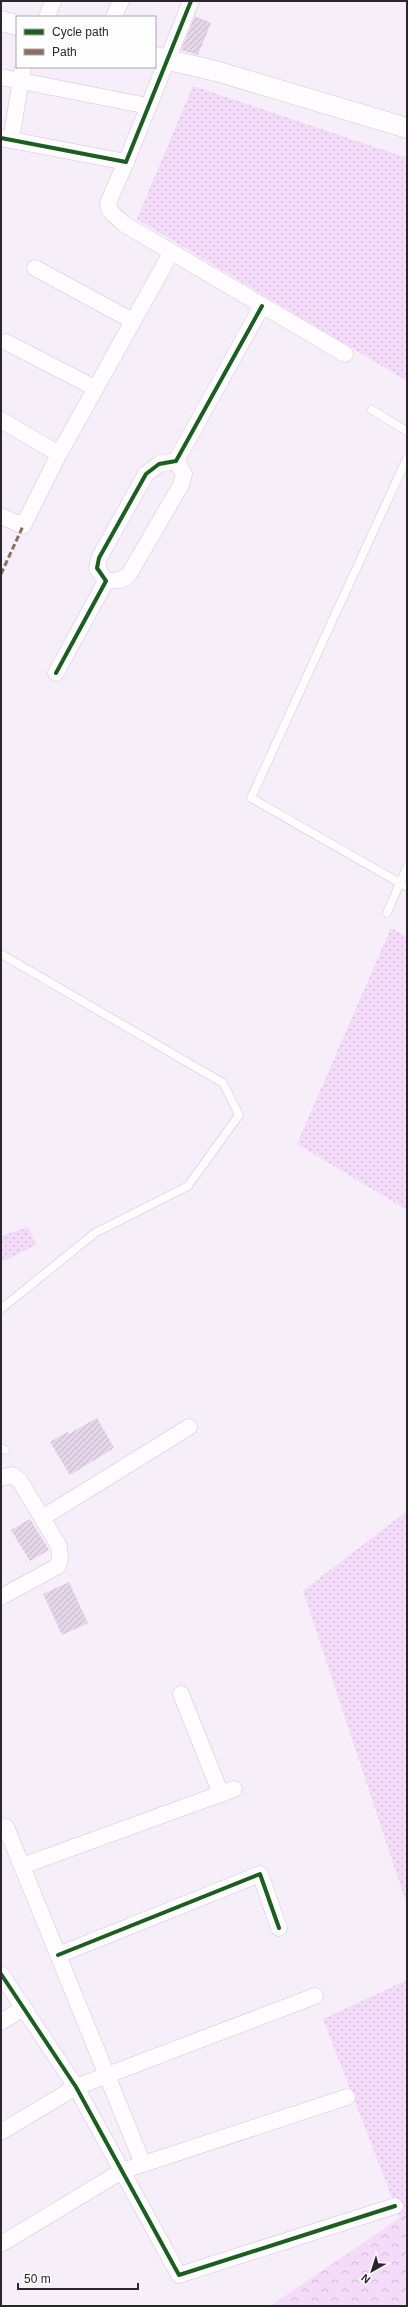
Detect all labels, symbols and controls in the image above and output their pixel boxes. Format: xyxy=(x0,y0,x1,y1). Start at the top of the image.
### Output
legend xyxy=(16,16,156,68)
text: Cycle path xyxy=(52,25,109,39)
text: Path xyxy=(52,45,77,59)
north arrow xyxy=(352,2251,392,2291)
scale bar xyxy=(18,2265,138,2291)
text: 50 m xyxy=(24,2272,51,2286)
text: N xyxy=(359,2272,373,2286)

